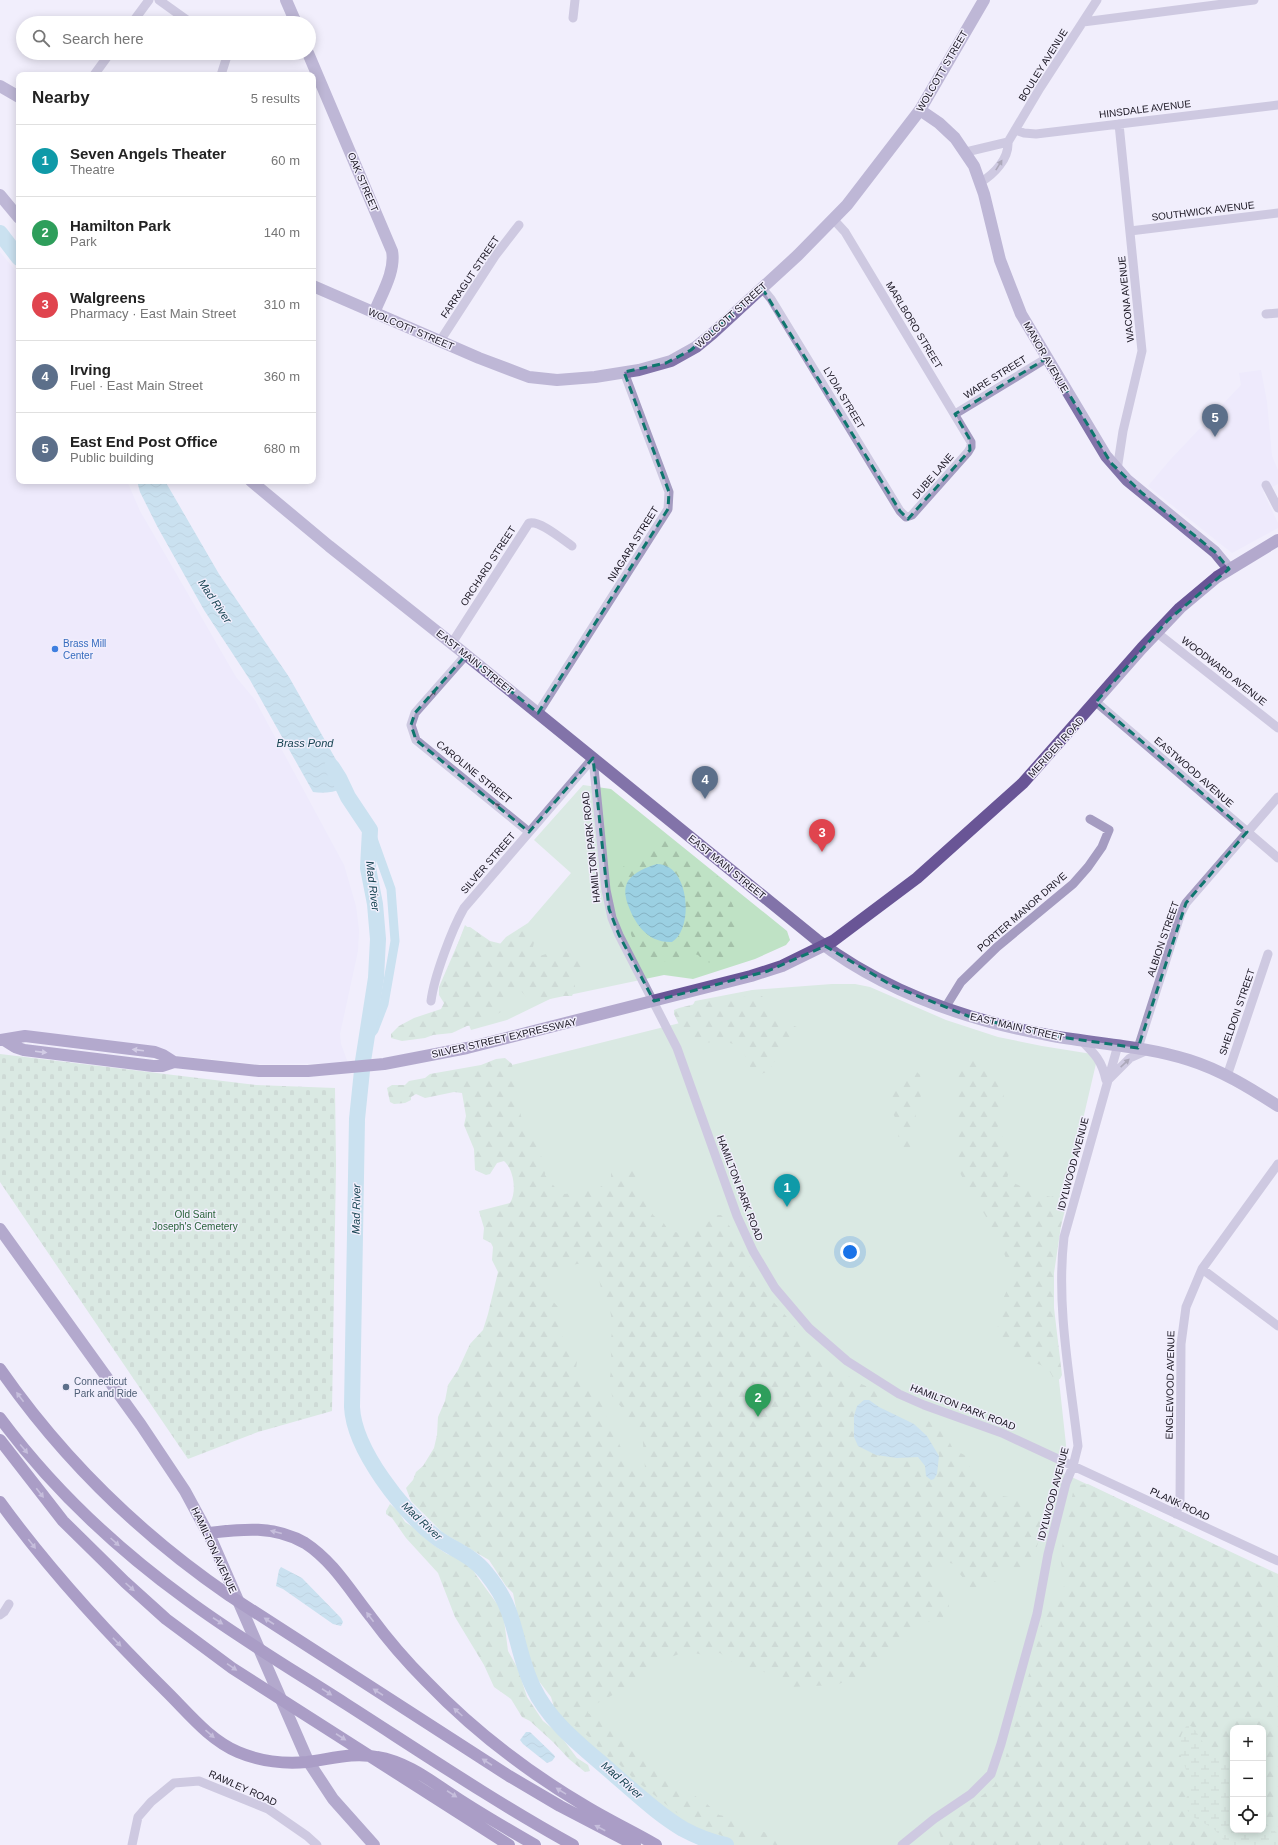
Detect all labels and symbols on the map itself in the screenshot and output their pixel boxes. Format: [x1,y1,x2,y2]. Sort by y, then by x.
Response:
street label: BOULEY AVENUE [1016,27,1070,103]
street label: WOLCOTT STREET [914,28,970,114]
street label: HINSDALE AVENUE [1098,98,1192,120]
street label: OAK STREET [346,151,380,213]
one-way arrow [995,160,1003,170]
street label: SOUTHWICK AVENUE [1151,199,1255,223]
street label: FARRAGUT STREET [438,234,502,320]
street label: WACONA AVENUE [1116,255,1136,343]
street label: WOLCOTT STREET [693,280,769,350]
street label: MARLBORO STREET [884,280,944,370]
street label: WOLCOTT STREET [366,306,456,352]
street label: MANOR AVENUE [1021,320,1071,395]
street label: WARE STREET [962,353,1028,401]
street label: LYDIA STREET [821,365,867,431]
pin: 5 [1202,404,1228,437]
street label: DUBE LANE [910,451,956,501]
street label: NIAGARA STREET [605,504,661,584]
street label: ORCHARD STREET [458,524,518,608]
water label: Mad River [196,577,235,626]
street label: EAST MAIN STREET [434,628,516,696]
street label: WOODWARD AVENUE [1179,634,1269,708]
place label: Brass Mill Center [63,638,106,661]
marker: Brass Mill Center [50,644,60,654]
one-way arrow [427,689,436,698]
street label: MERIDEN ROAD [1026,714,1086,780]
street label: EASTWOOD AVENUE [1152,735,1236,809]
water label: Brass Pond [277,737,334,749]
street label: CAROLINE STREET [434,738,514,806]
pin: 4 [692,766,718,799]
street label: HAMILTON PARK ROAD [580,791,602,903]
one-way arrow [494,803,504,812]
pin: 3 [809,819,835,852]
street label: SILVER STREET [459,830,517,896]
street label: EAST MAIN STREET [686,833,768,901]
water label: Mad River [364,860,382,913]
street label: PORTER MANOR DRIVE [975,870,1069,954]
street label: ALBION STREET [1145,900,1181,978]
street label: SHELDON STREET [1217,967,1257,1057]
street label: EAST MAIN STREET [969,1011,1065,1043]
street label: SILVER STREET EXPRESSWAY [430,1016,578,1060]
one-way arrow [132,1047,144,1053]
one-way arrow [35,1049,47,1055]
one-way arrow [1120,1058,1130,1067]
street label: IDYLWOOD AVENUE [1055,1116,1091,1212]
street label: HAMILTON PARK ROAD [715,1134,765,1242]
pin: 1 [774,1174,800,1207]
water label: Mad River [350,1183,362,1234]
park label: Old Saint Joseph's Cemetery [152,1209,238,1232]
your location [840,1242,860,1262]
street label: ENGLEWOOD AVENUE [1164,1330,1176,1439]
place label: Connecticut Park and Ride [74,1376,138,1399]
marker: Connecticut Park and Ride [61,1382,71,1392]
street label: HAMILTON PARK ROAD [909,1382,1017,1432]
pin: 2 [745,1384,771,1417]
one-way arrow [17,1392,25,1402]
one-way arrow [20,1443,29,1454]
street label: IDYLWOOD AVENUE [1035,1446,1071,1542]
street label: PLANK ROAD [1148,1485,1212,1523]
one-way arrow [36,1488,44,1499]
water label: Mad River [400,1500,445,1543]
street label: HAMILTON AVENUE [189,1505,239,1595]
one-way arrow [270,1529,282,1535]
one-way arrow [110,1537,119,1546]
one-way arrow [28,1538,37,1549]
one-way arrow [125,1582,135,1592]
one-way arrow [366,1611,375,1622]
one-way arrow [213,1617,223,1625]
one-way arrow [264,1617,274,1625]
one-way arrow [112,1637,122,1647]
one-way arrow [227,1663,237,1671]
one-way arrow [321,1688,333,1695]
one-way arrow [373,1688,383,1696]
one-way arrow [453,1708,463,1717]
one-way arrow [204,1729,215,1738]
one-way arrow [336,1734,347,1741]
one-way arrow [482,1758,493,1766]
water label: Mad River [599,1759,646,1802]
street label: RAWLEY ROAD [207,1768,279,1808]
one-way arrow [555,1788,567,1795]
one-way arrow [446,1791,457,1798]
one-way arrow [594,1824,605,1831]

